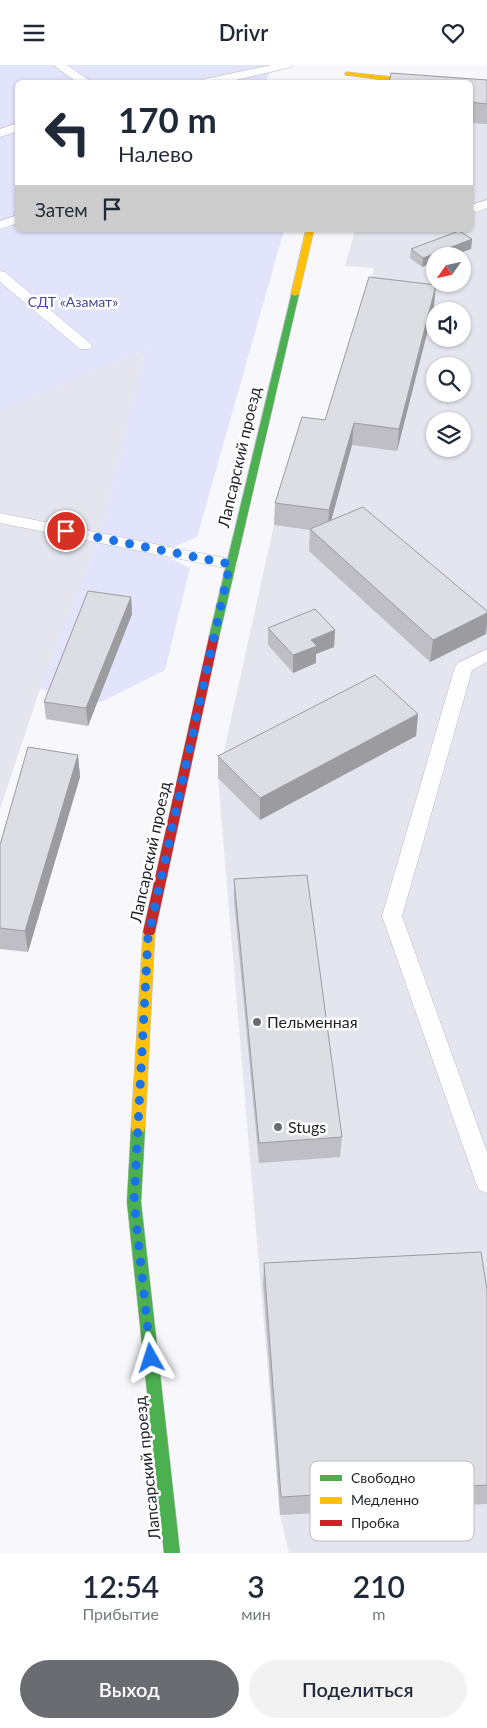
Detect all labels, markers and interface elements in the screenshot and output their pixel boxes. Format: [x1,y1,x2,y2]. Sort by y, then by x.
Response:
icon: menu [20,19,48,47]
text: Drivr [219,19,268,46]
icon: heart [439,19,467,47]
text: 170 m [118,98,217,140]
icon: left [35,100,100,165]
text: Налево [118,140,193,167]
icon: arrive [98,195,126,223]
text: Затем [35,198,88,221]
north arrow [426,247,471,293]
map controls [426,247,471,457]
park label: СДТ «Азамат» [28,293,118,310]
button: sound [426,302,471,347]
button: search [426,357,471,402]
street label: Лапсарский проезд [213,385,264,530]
button: layers [426,412,471,457]
pin [45,510,87,552]
icon: arrive [52,517,80,545]
street label: Лапсарский проезд [125,779,174,925]
place label: Пельменная [267,1012,358,1031]
marker: Пельменная [251,1016,263,1028]
place label: Stugs [288,1117,326,1136]
marker: Stugs [272,1121,284,1133]
position arrow [124,1331,176,1383]
street label: Лапсарский проезд [130,1395,164,1542]
legend [310,1461,474,1541]
text: Свободно [351,1469,416,1486]
text: Медленно [351,1491,419,1508]
text: Пробка [351,1514,399,1531]
text: 12:54 [82,1568,159,1604]
text: 3 [247,1568,265,1604]
text: 210 [353,1568,405,1604]
text: Прибытие [82,1604,159,1623]
text: мин [241,1604,271,1623]
text: m [372,1604,385,1623]
button: Выход [20,1660,239,1718]
button: Поделиться [249,1660,467,1718]

